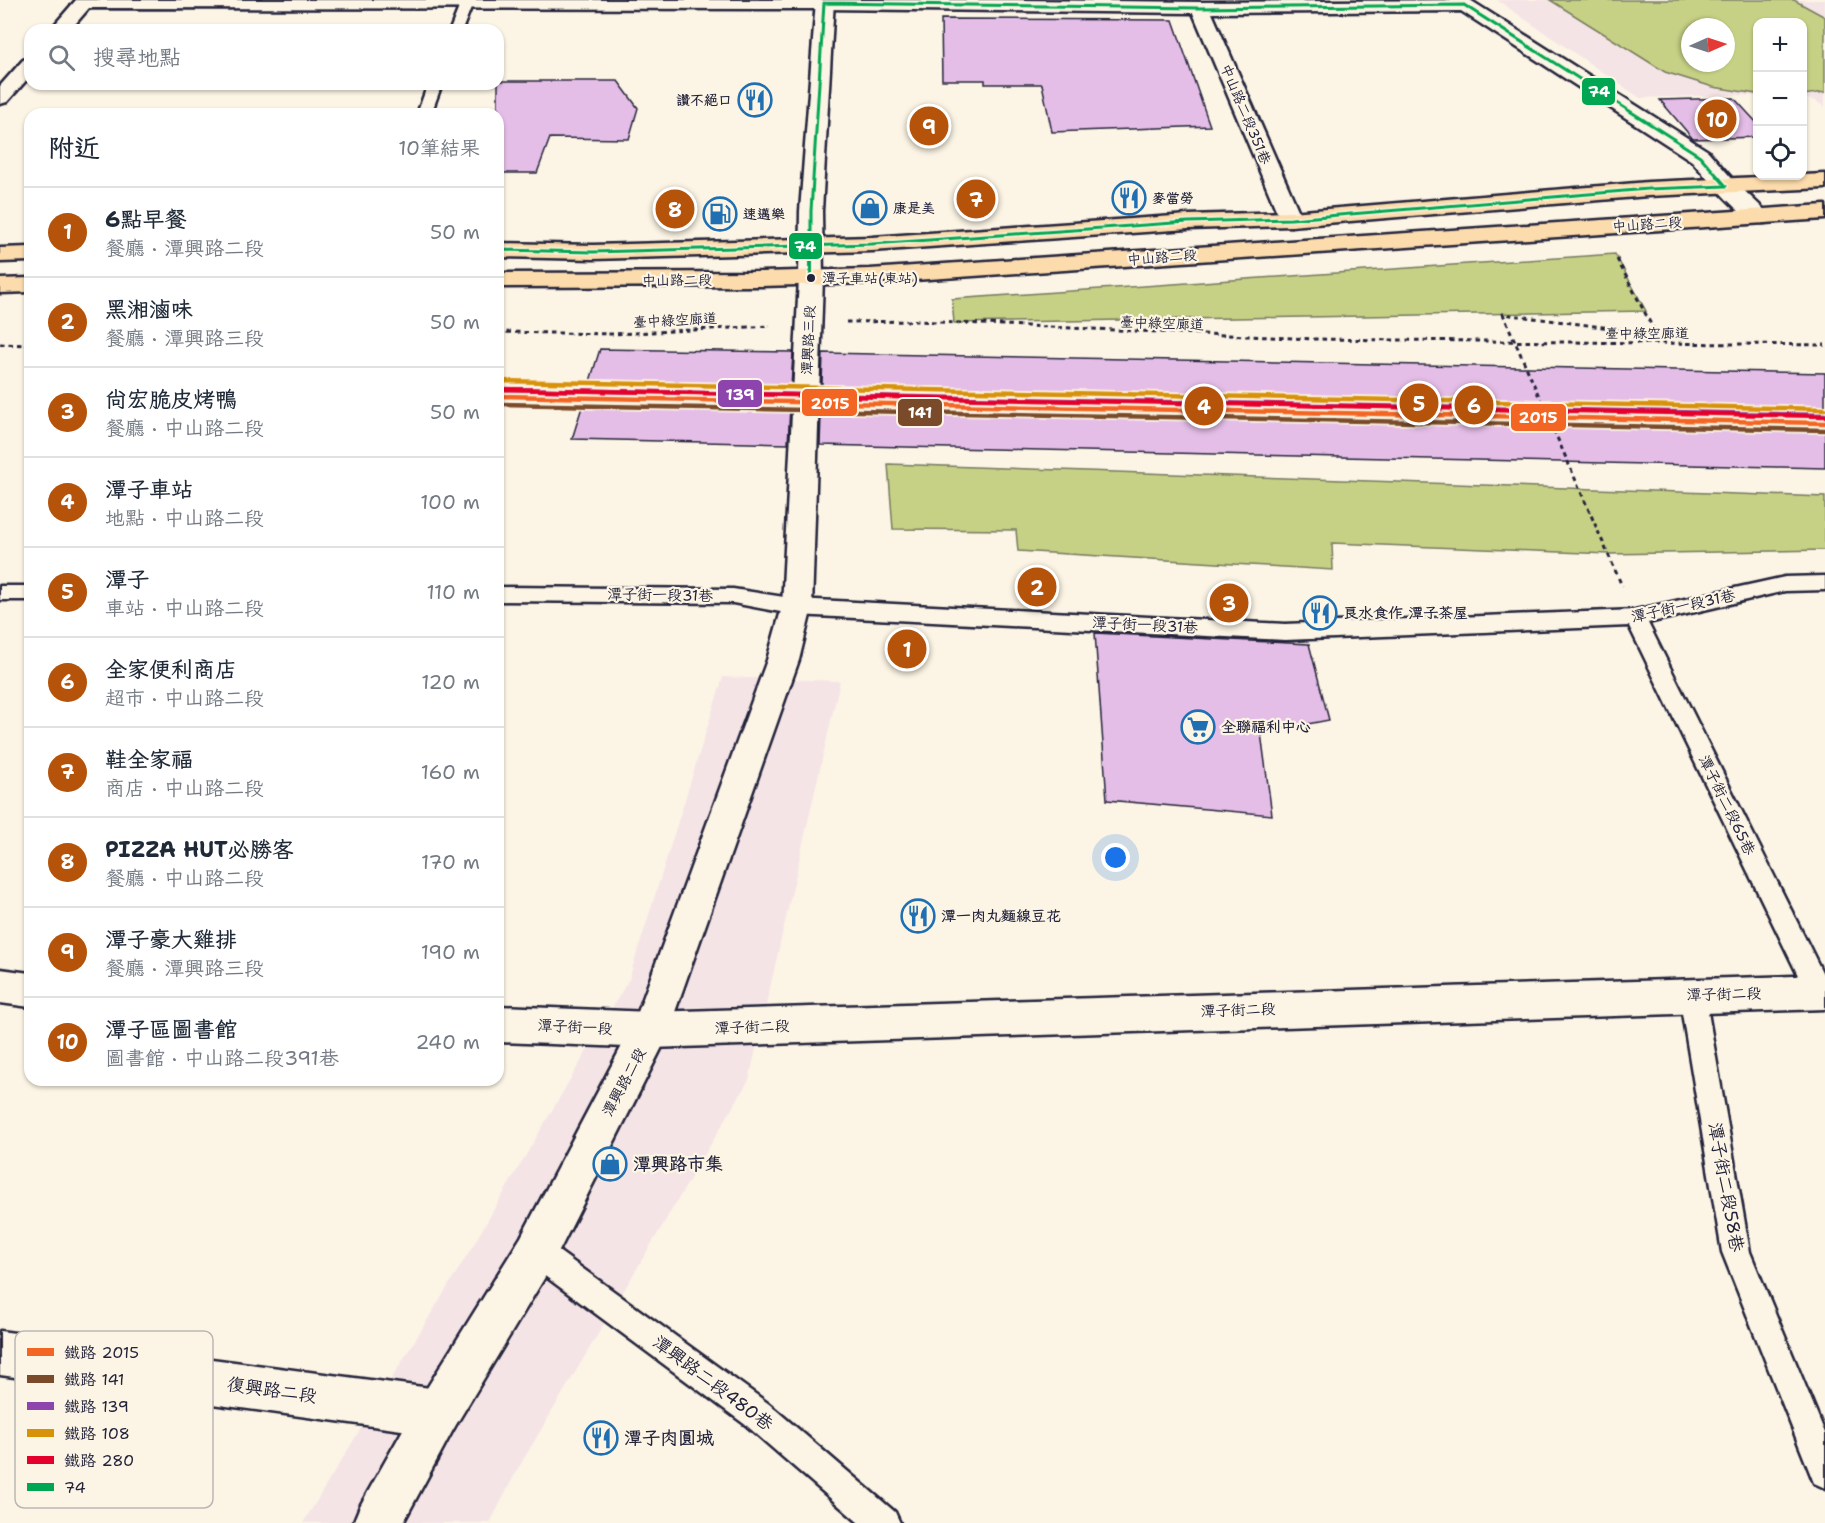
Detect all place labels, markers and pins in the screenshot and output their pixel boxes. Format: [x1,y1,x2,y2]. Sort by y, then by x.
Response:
restaurant icon: 讚不絕口 [737,82,773,118]
place label: 讚不絕口 [676,91,732,109]
pin: 10 [1698,96,1736,142]
pin: 9 [910,104,948,148]
pin: 7 [956,176,996,222]
restaurant icon: 麥當勞 [1111,180,1147,216]
pin: 8 [656,186,694,232]
place label: 麥當勞 [1152,189,1194,207]
shop icon: 康是美 [852,190,888,226]
fuel station icon: 速邁樂 [702,196,738,232]
place label: 康是美 [893,199,935,217]
place label: 速邁樂 [743,205,785,223]
place label: 潭子車站(東站) [822,269,918,287]
marker: 潭子車站(東站) [805,272,817,284]
pin: 5 [1400,380,1438,426]
pin: 6 [1454,382,1494,428]
pin: 4 [1184,384,1224,428]
pin: 2 [1018,564,1056,610]
pin: 3 [1210,580,1248,626]
restaurant icon: 良水食作 潭子茶屋 [1302,595,1338,631]
place label: 良水食作 潭子茶屋 [1343,603,1468,623]
pin: 1 [888,626,926,672]
supermarket icon: 全聯福利中心 [1180,709,1216,745]
place label: 全聯福利中心 [1221,717,1311,737]
restaurant icon: 潭一肉丸麵線豆花 [900,898,936,934]
place label: 潭一肉丸麵線豆花 [941,906,1061,926]
shop icon: 潭興路市集 [592,1146,628,1182]
place label: 潭興路市集 [633,1152,723,1176]
restaurant icon: 潭子肉圓城 [583,1420,619,1456]
place label: 潭子肉圓城 [624,1426,714,1450]

